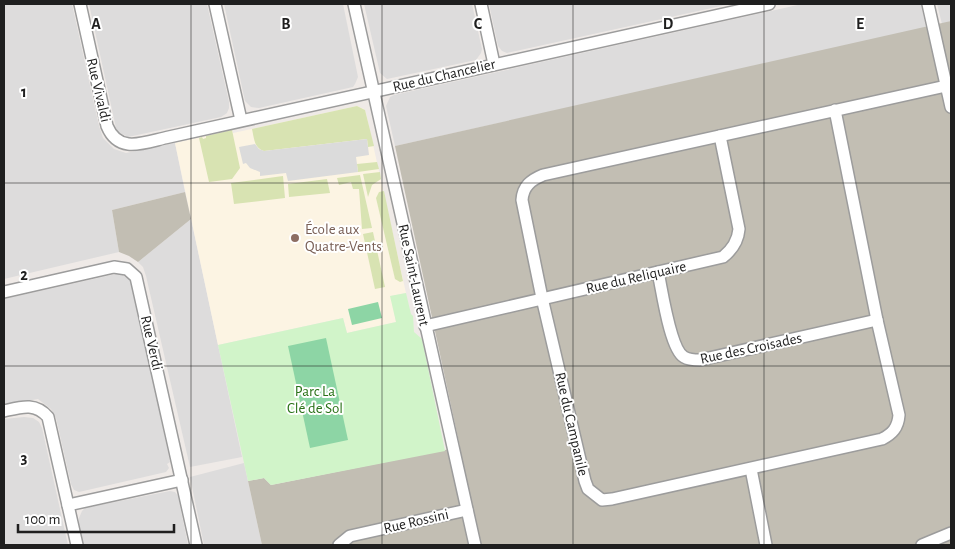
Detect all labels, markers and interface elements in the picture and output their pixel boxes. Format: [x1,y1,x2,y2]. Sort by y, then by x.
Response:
text: A [91,16,101,32]
text: B [281,16,291,32]
text: C [474,16,483,32]
text: D [663,16,674,32]
text: E [856,16,864,32]
street label: Rue du Chancelier [391,56,497,95]
street label: Rue Vivaldi [84,57,113,124]
text: 1 [21,84,27,100]
place label: École aux Quatre-Vents [305,220,382,254]
street label: Rue Saint-Laurent [395,223,432,328]
marker: École aux Quatre-Vents [289,232,301,244]
street label: Rue du Reliquaire [584,259,688,296]
text: 2 [20,267,28,283]
street label: Rue Verdi [138,314,165,372]
street label: Rue des Croisades [699,330,803,367]
street label: Rue du Campanile [552,371,591,477]
park label: Parc La Clé de Sol [287,384,343,416]
text: 3 [21,450,28,466]
scale bar [18,502,174,534]
street label: Rue Rossini [382,507,450,536]
text: 100 m [25,512,60,527]

